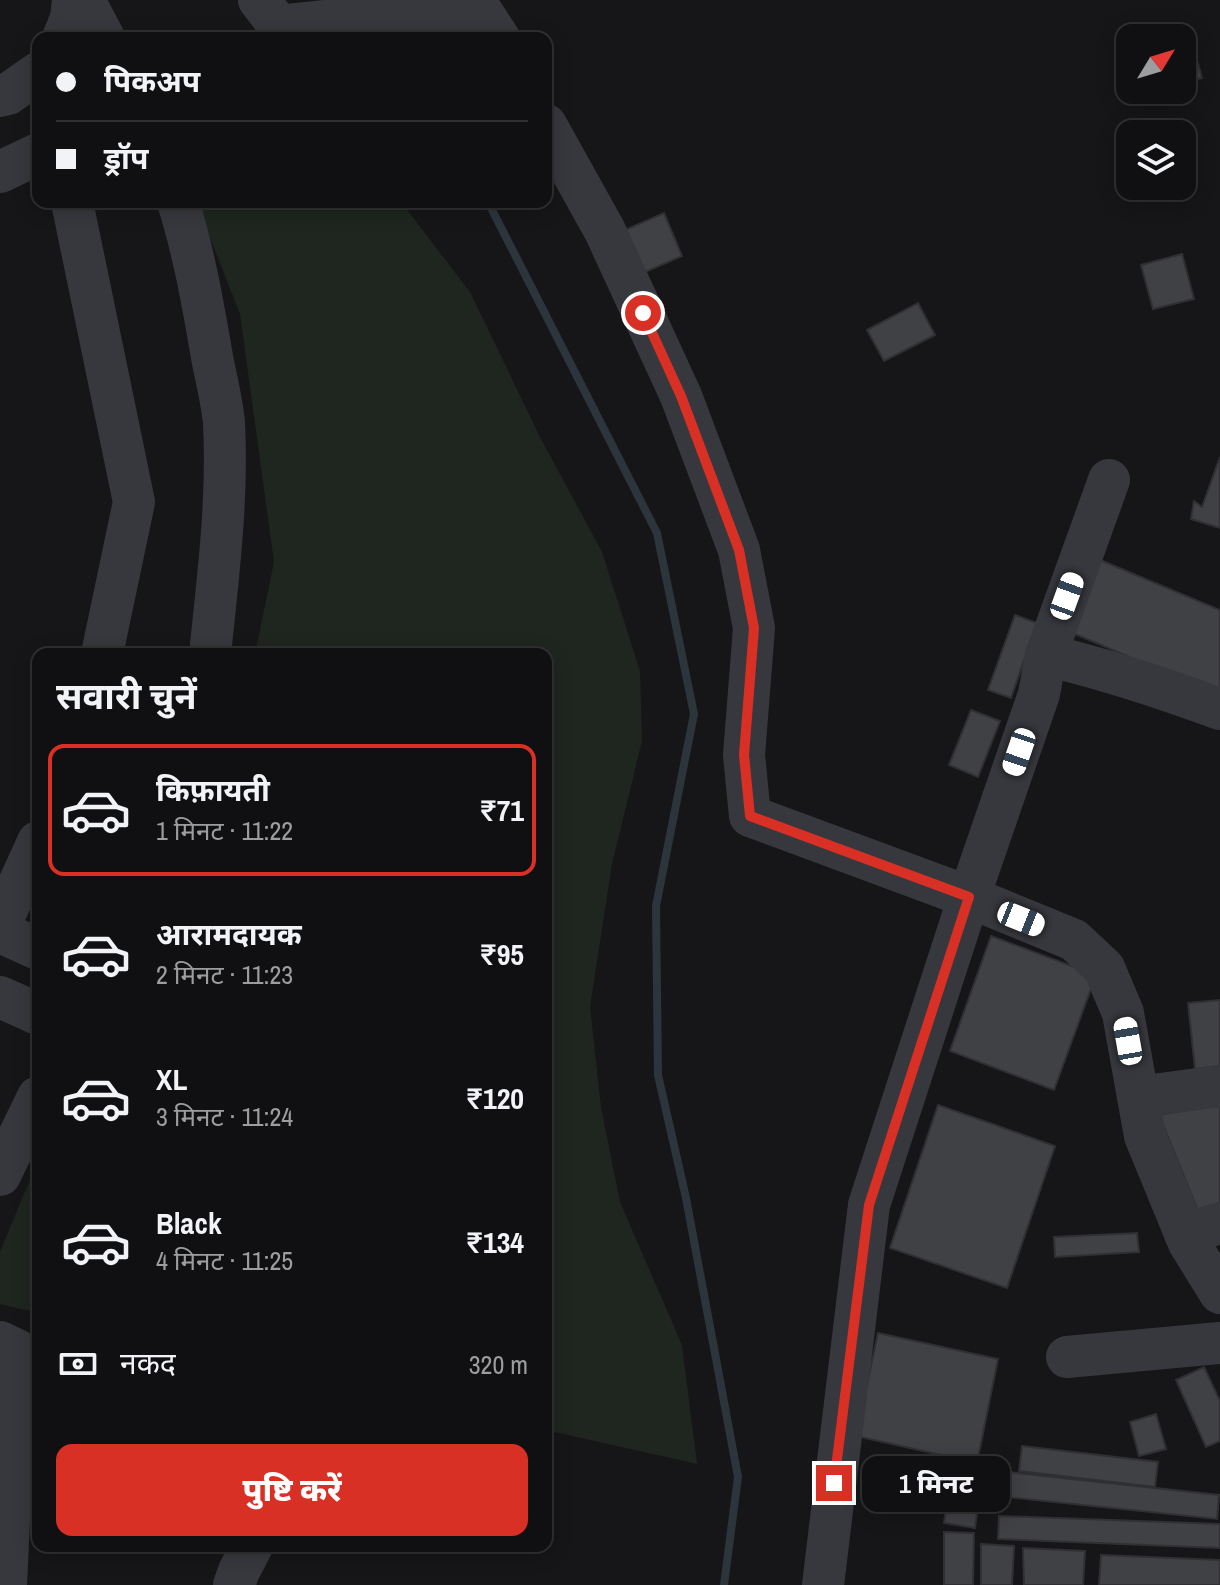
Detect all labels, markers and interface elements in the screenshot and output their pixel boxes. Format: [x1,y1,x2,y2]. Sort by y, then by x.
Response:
north arrow [1116,24,1196,104]
map controls [1116,24,1196,200]
text: पिकअप [104,61,200,101]
button: layers [1116,120,1196,200]
text: ड्रॉप [104,138,148,178]
route start [625,295,661,331]
car [1048,569,1086,623]
text: सवारी चुनें [56,672,197,720]
car [1000,725,1038,779]
text: किफ़ायती [156,770,270,810]
icon: car [60,774,132,846]
text: ₹71 [479,790,524,830]
text: 1 मिनट · 11:22 [156,813,293,848]
car [994,899,1048,939]
text: आरामदायक [156,914,302,954]
icon: car [60,918,132,990]
text: ₹95 [479,934,524,974]
text: 2 मिनट · 11:23 [156,957,293,992]
car [1112,1015,1144,1067]
text: XL [156,1059,187,1099]
icon: car [60,1062,132,1134]
text: ₹120 [466,1078,524,1118]
text: 3 मिनट · 11:24 [156,1099,293,1134]
text: Black [156,1203,222,1243]
icon: car [60,1206,132,1278]
text: ₹134 [466,1222,524,1262]
text: 4 मिनट · 11:25 [156,1243,293,1278]
icon: cash [56,1342,100,1386]
text: नकद [120,1343,176,1383]
text: 320 m [469,1347,528,1382]
button: पुष्टि करें [56,1444,528,1536]
callout: 1 मिनट [862,1455,1010,1511]
route end [816,1465,852,1501]
text: 1 मिनट [899,1466,973,1501]

